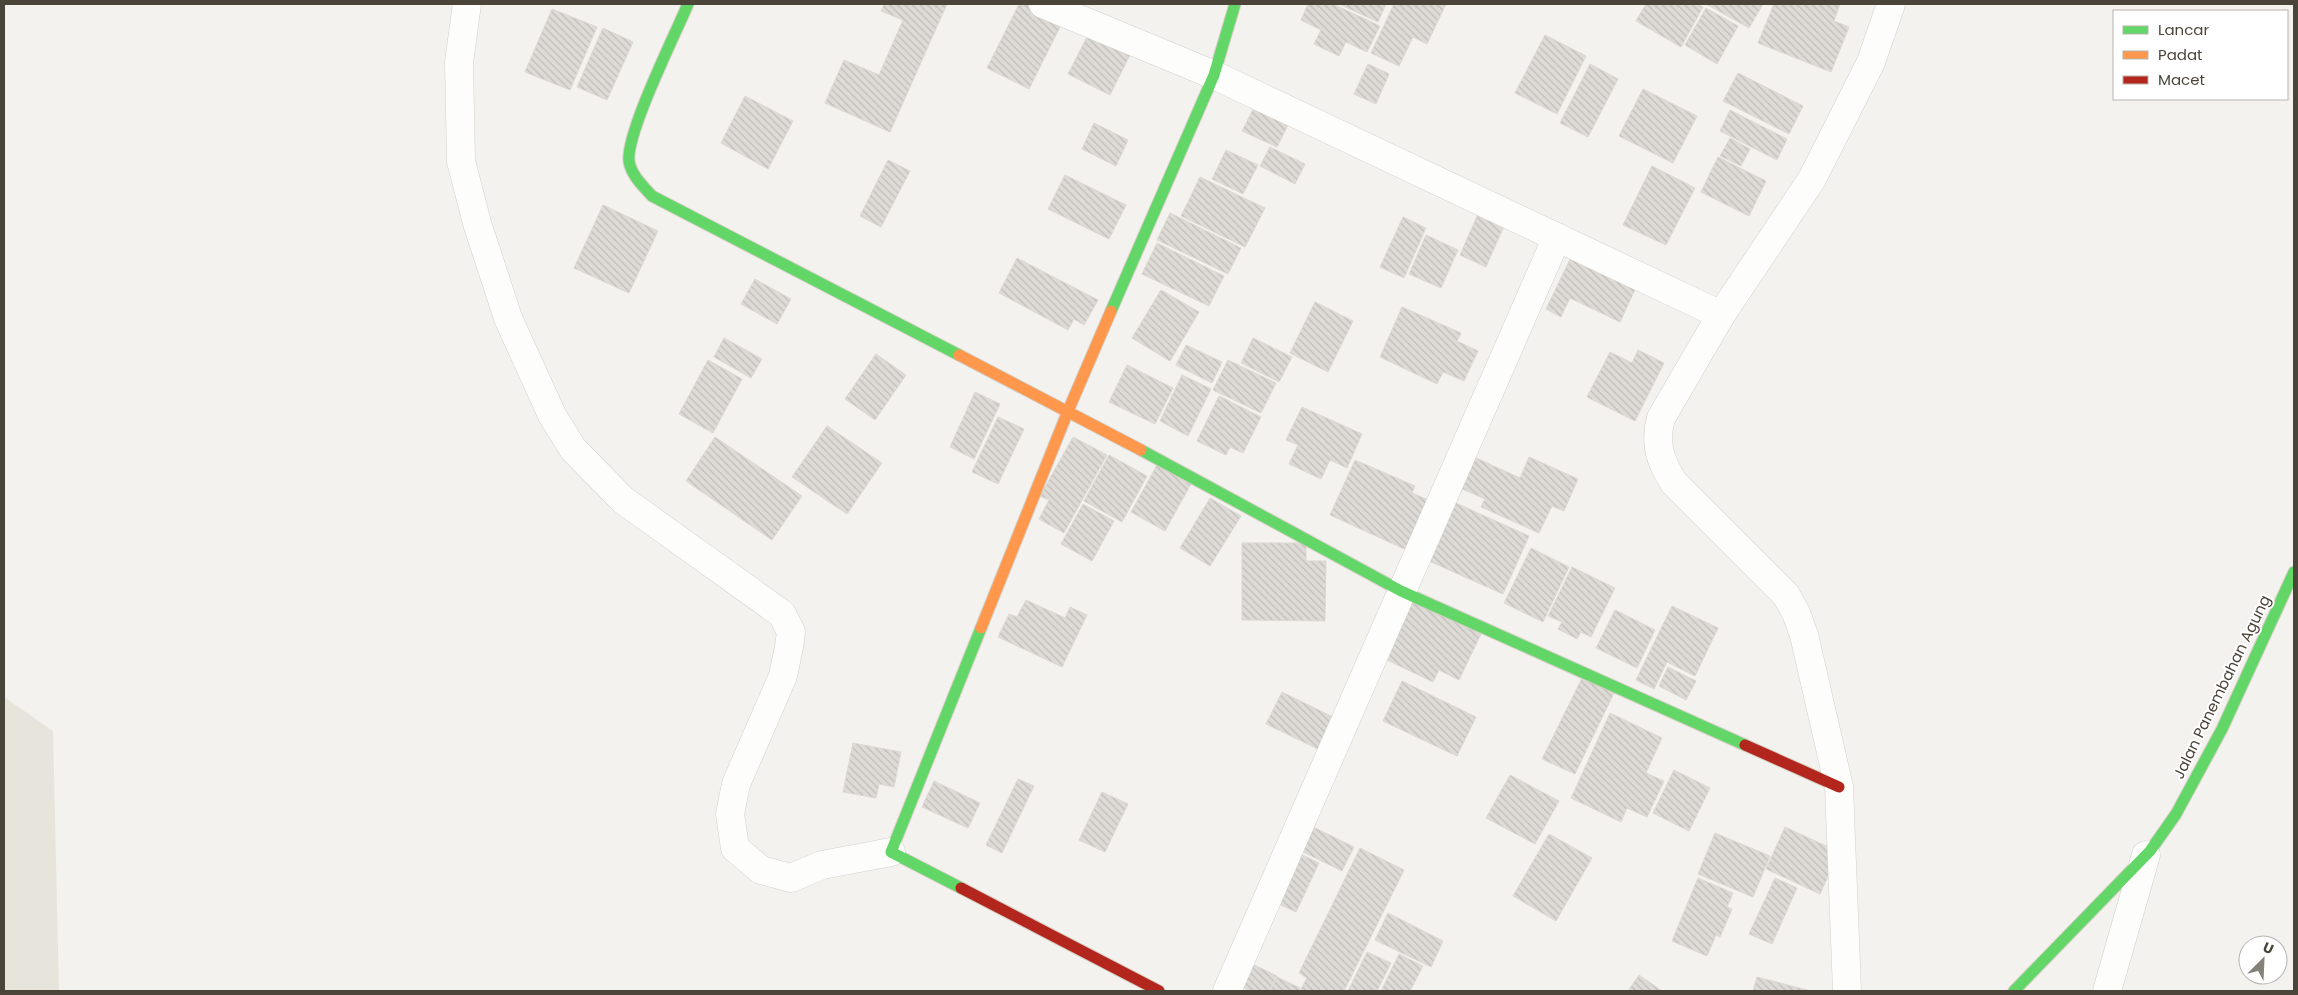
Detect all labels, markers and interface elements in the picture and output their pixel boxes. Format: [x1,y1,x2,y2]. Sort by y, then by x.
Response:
legend [2113,10,2288,100]
text: Lancar [2158,19,2209,40]
text: Padat [2158,44,2203,65]
text: Macet [2158,69,2205,90]
street label: Jalan Panembahan Agung [2168,591,2275,782]
north arrow [2238,935,2288,985]
text: U [2260,937,2277,959]

